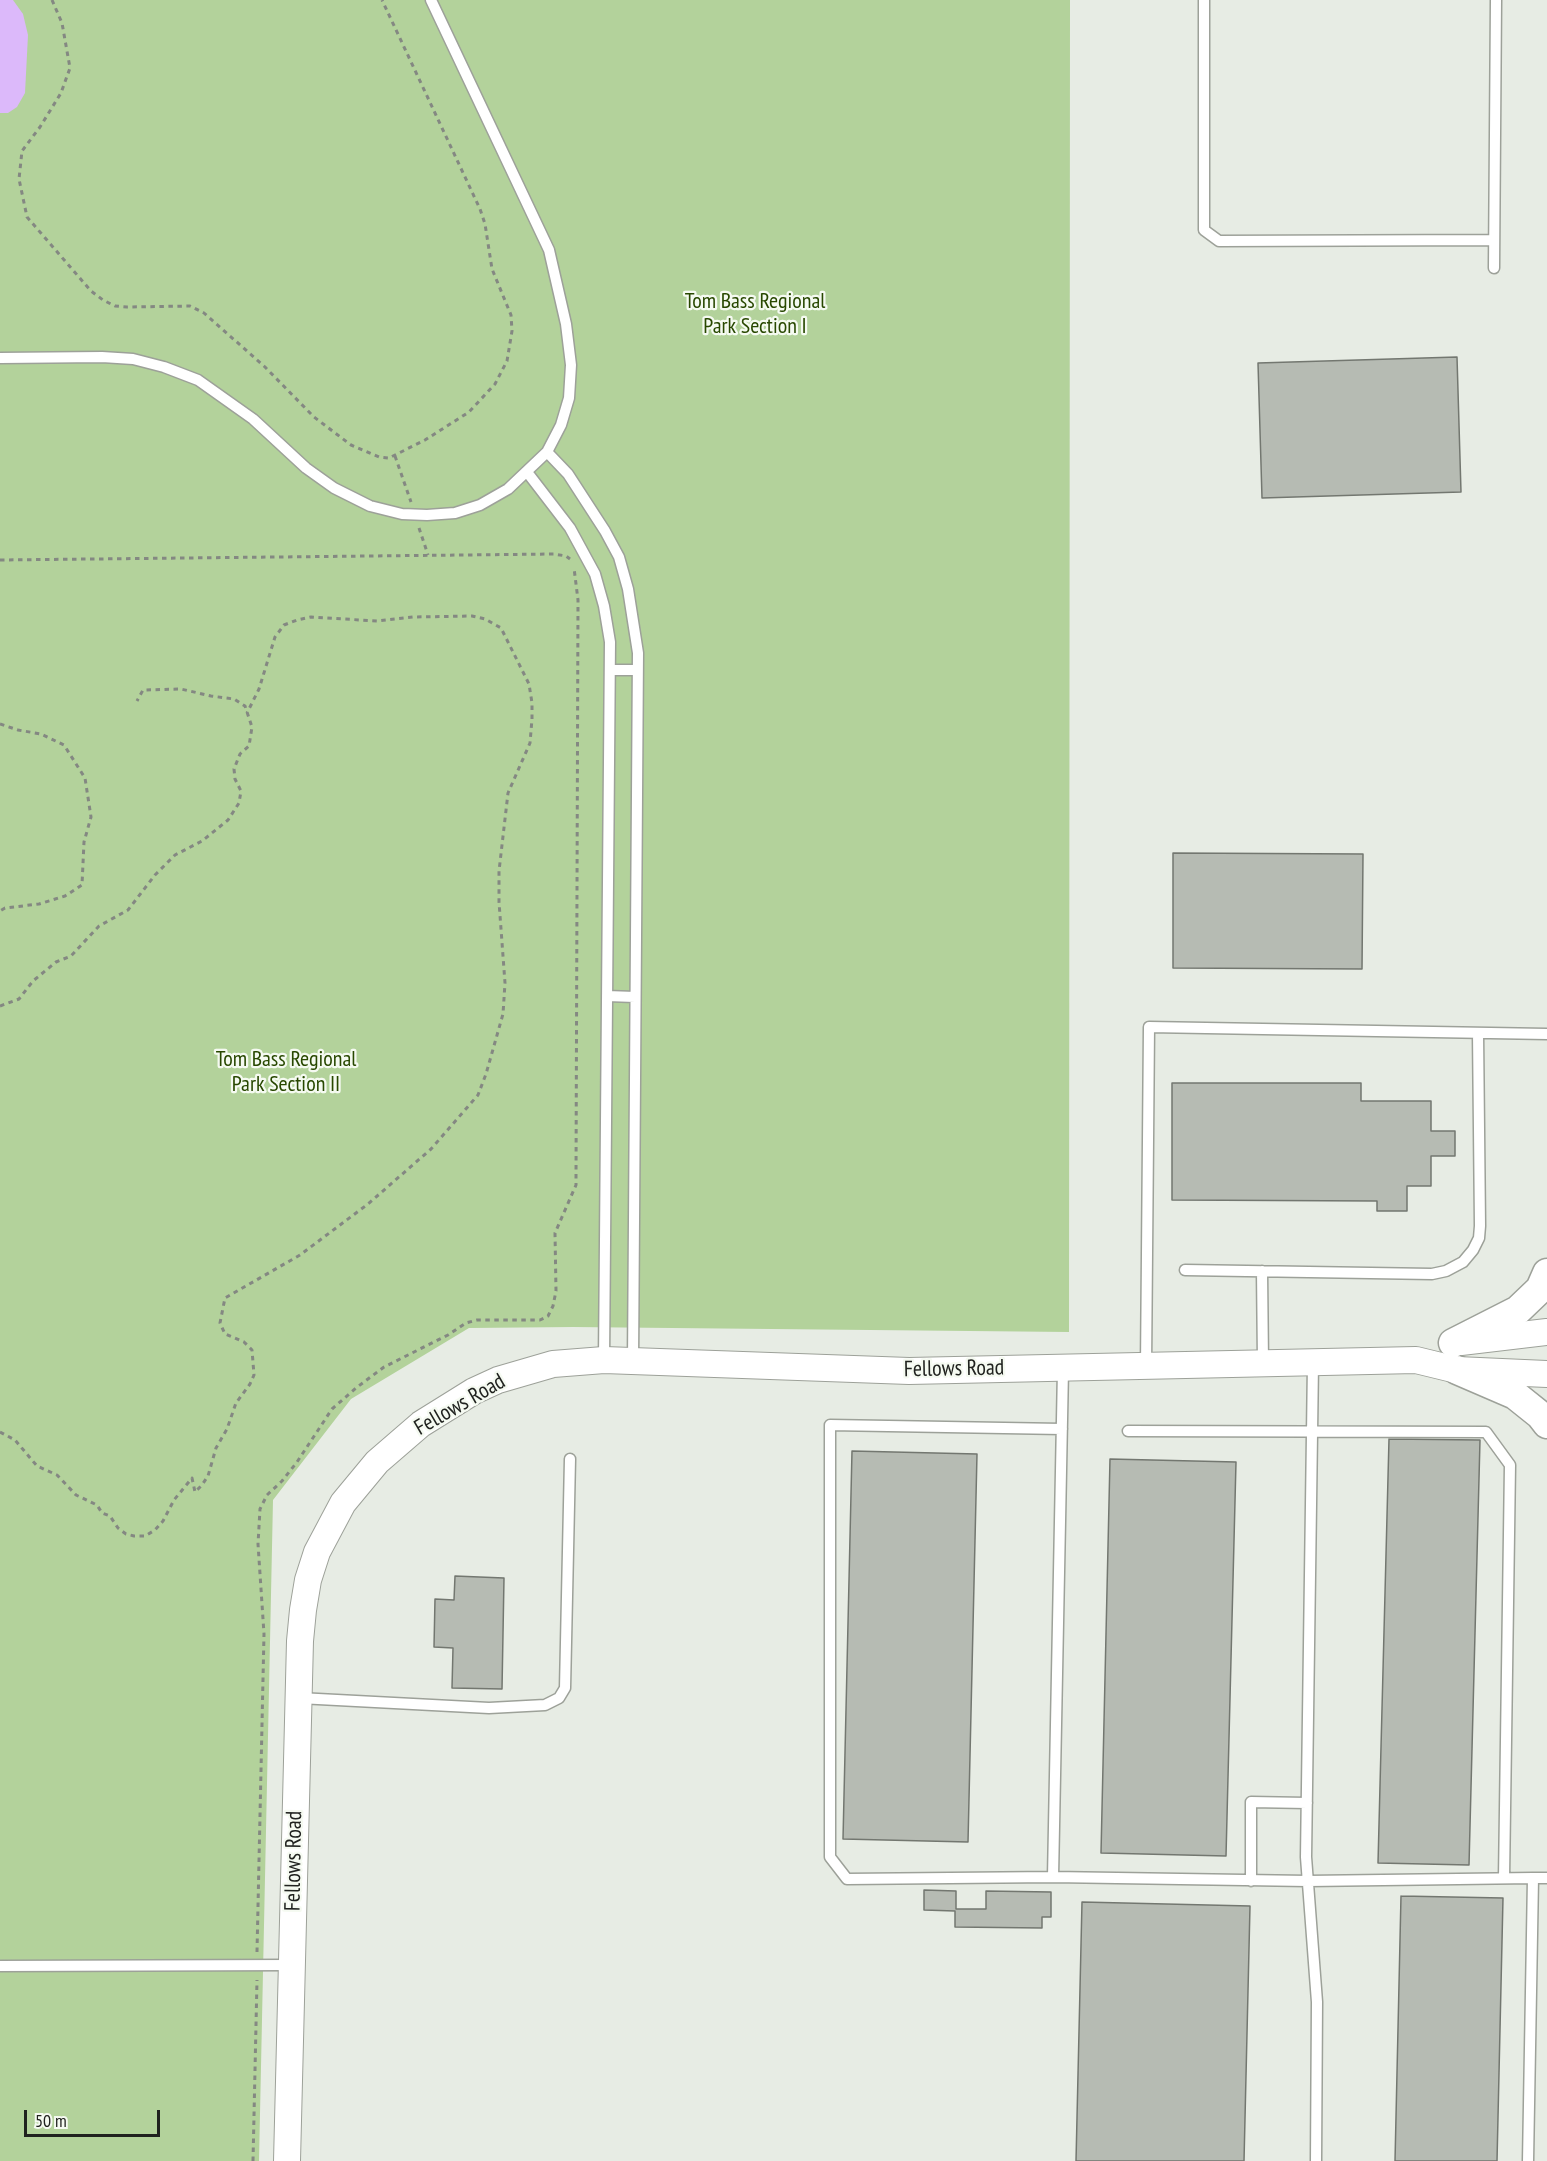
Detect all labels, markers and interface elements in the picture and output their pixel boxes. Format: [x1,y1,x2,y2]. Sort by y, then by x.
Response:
park label: Tom Bass Regional Park Section I [685,289,825,340]
park label: Tom Bass Regional Park Section II [216,1047,356,1098]
street label: Fellows Road [904,1355,1004,1383]
street label: Fellows Road [410,1368,510,1442]
street label: Fellows Road [280,1811,308,1911]
scale bar [27,2098,164,2136]
text: 50 m [35,2109,67,2132]

